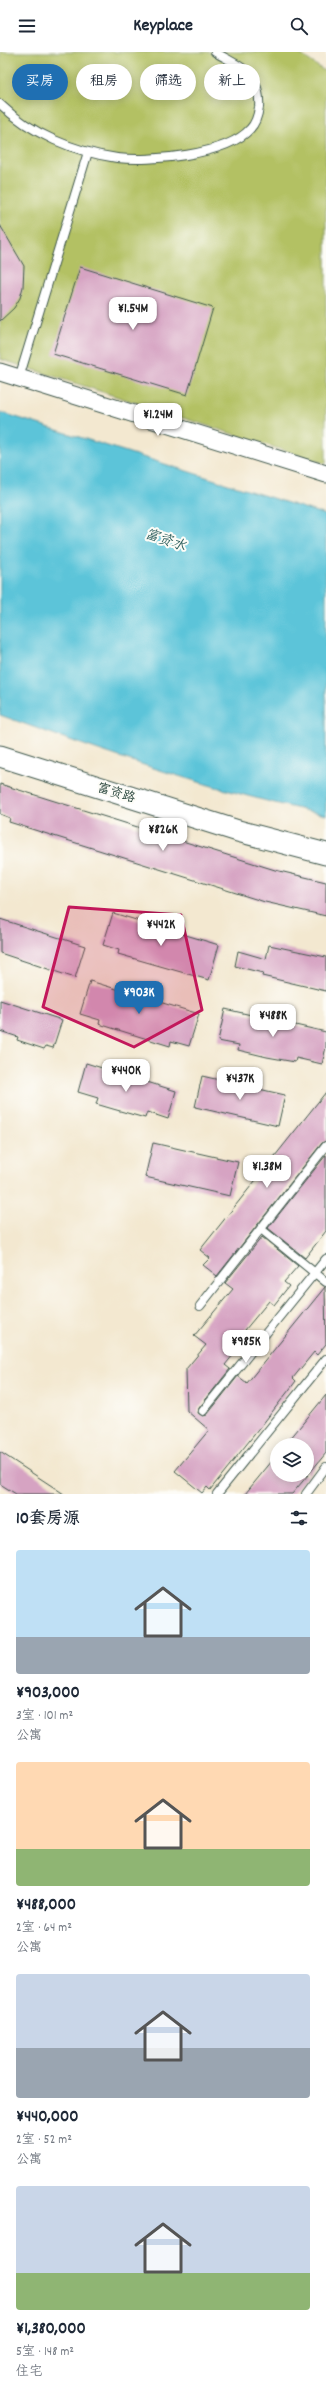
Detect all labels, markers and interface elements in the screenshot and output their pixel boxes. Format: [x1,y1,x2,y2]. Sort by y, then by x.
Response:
text: Keyplace [133,14,193,39]
icon: menu [16,15,38,37]
icon: search [288,15,310,37]
chip: 买房 [12,64,68,100]
chip: 租房 [76,64,132,100]
chip: 筛选 [140,64,196,100]
chip: 新上 [204,64,260,100]
pin: ¥1.54M [100,297,166,331]
text: ¥1.54M [118,300,148,319]
pin: ¥1.24M [125,403,191,437]
text: ¥1.24M [143,406,173,425]
water label: 富资水 [142,525,189,558]
street label: 富资路 [95,779,137,809]
pin: ¥826K [135,818,191,852]
text: ¥826K [148,821,178,840]
pin: ¥442K [133,913,189,947]
text: ¥442K [147,916,175,935]
pin: ¥903K [111,981,167,1015]
text: ¥903K [123,984,155,1003]
pin: ¥488K [245,1004,301,1038]
text: ¥488K [259,1007,287,1026]
pin: ¥440K [98,1059,154,1093]
text: ¥440K [111,1062,141,1081]
pin: ¥437K [212,1067,268,1101]
text: ¥437K [226,1070,254,1089]
pin: ¥1.38M [234,1155,300,1189]
text: ¥1.38M [252,1158,282,1177]
pin: ¥985K [218,1330,274,1364]
text: ¥985K [231,1333,261,1352]
map controls [270,1438,314,1482]
button: layers [270,1438,314,1482]
icon: filters [288,1507,310,1529]
text: 10套房源 [16,1508,80,1532]
icon: home [127,1576,199,1648]
text: ¥903,000 [16,1682,80,1706]
text: 3室 · 101 m² [16,1707,73,1726]
text: 公寓 [16,1727,42,1746]
icon: home [127,1788,199,1860]
text: ¥488,000 [16,1894,76,1918]
text: 2室 · 64 m² [16,1919,72,1938]
text: 公寓 [16,1939,42,1958]
icon: home [127,2000,199,2072]
text: ¥440,000 [16,2106,79,2130]
text: 2室 · 52 m² [16,2131,72,2150]
text: 公寓 [16,2151,42,2170]
icon: home [127,2212,199,2284]
text: ¥1,380,000 [16,2318,86,2342]
text: 5室 · 148 m² [16,2343,74,2362]
text: 住宅 [16,2363,42,2382]

